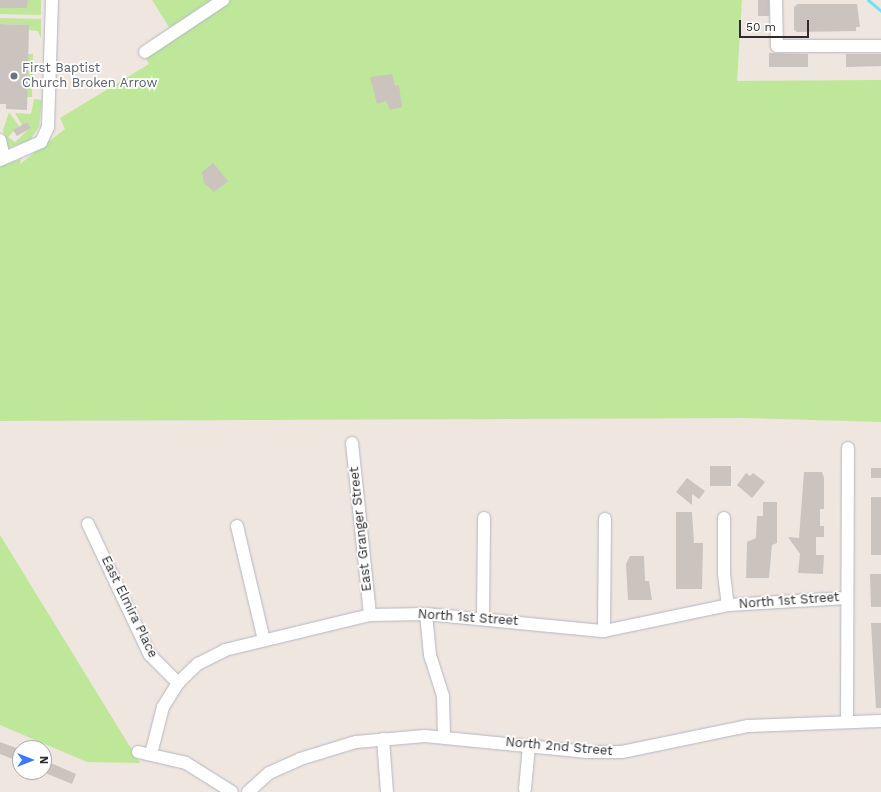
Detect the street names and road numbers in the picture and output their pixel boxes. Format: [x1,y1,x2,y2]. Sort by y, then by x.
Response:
street label: East Granger Street [347,466,375,592]
street label: East Elmira Place [98,553,160,661]
street label: North 1st Street [738,590,840,612]
street label: North 1st Street [417,607,519,629]
street label: North 2nd Street [505,735,613,759]

